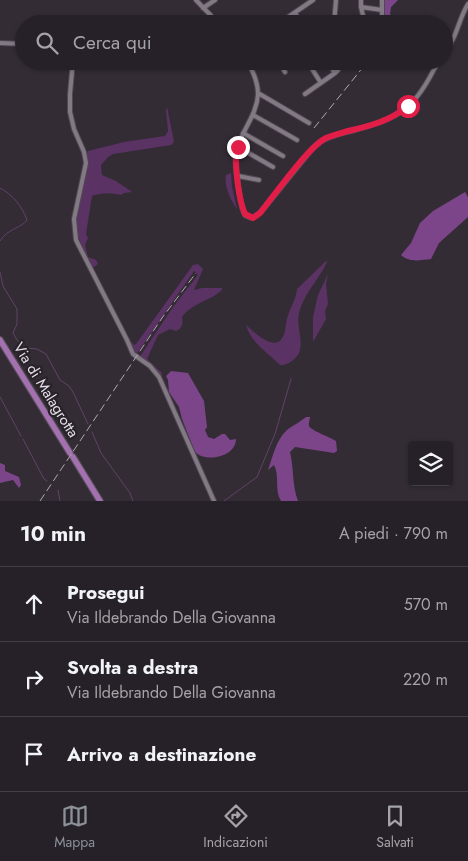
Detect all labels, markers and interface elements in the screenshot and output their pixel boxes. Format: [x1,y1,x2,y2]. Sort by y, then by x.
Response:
search box [15,15,453,70]
icon: search [33,29,61,57]
text: Cerca qui [73,29,152,56]
route start [397,95,420,118]
route end [227,136,250,159]
street label: Via di Malagrotta [8,338,84,442]
map controls [408,441,453,486]
button: layers [408,441,453,486]
text: 10 min [20,519,86,549]
text: A piedi · 790 m [339,522,448,545]
text: Prosegui [67,579,145,606]
icon: ahead [20,590,48,618]
text: 570 m [404,593,448,616]
text: Via Ildebrando Della Giovanna [67,606,276,629]
text: Svolta a destra [67,654,198,681]
icon: right [20,665,48,693]
text: 220 m [403,668,448,691]
text: Via Ildebrando Della Giovanna [67,681,276,704]
icon: arrive [20,740,48,768]
text: Arrivo a destinazione [67,741,256,768]
tab: Mappa [54,802,95,852]
tab: Indicazioni [203,802,268,852]
tab: Salvati [376,802,414,852]

